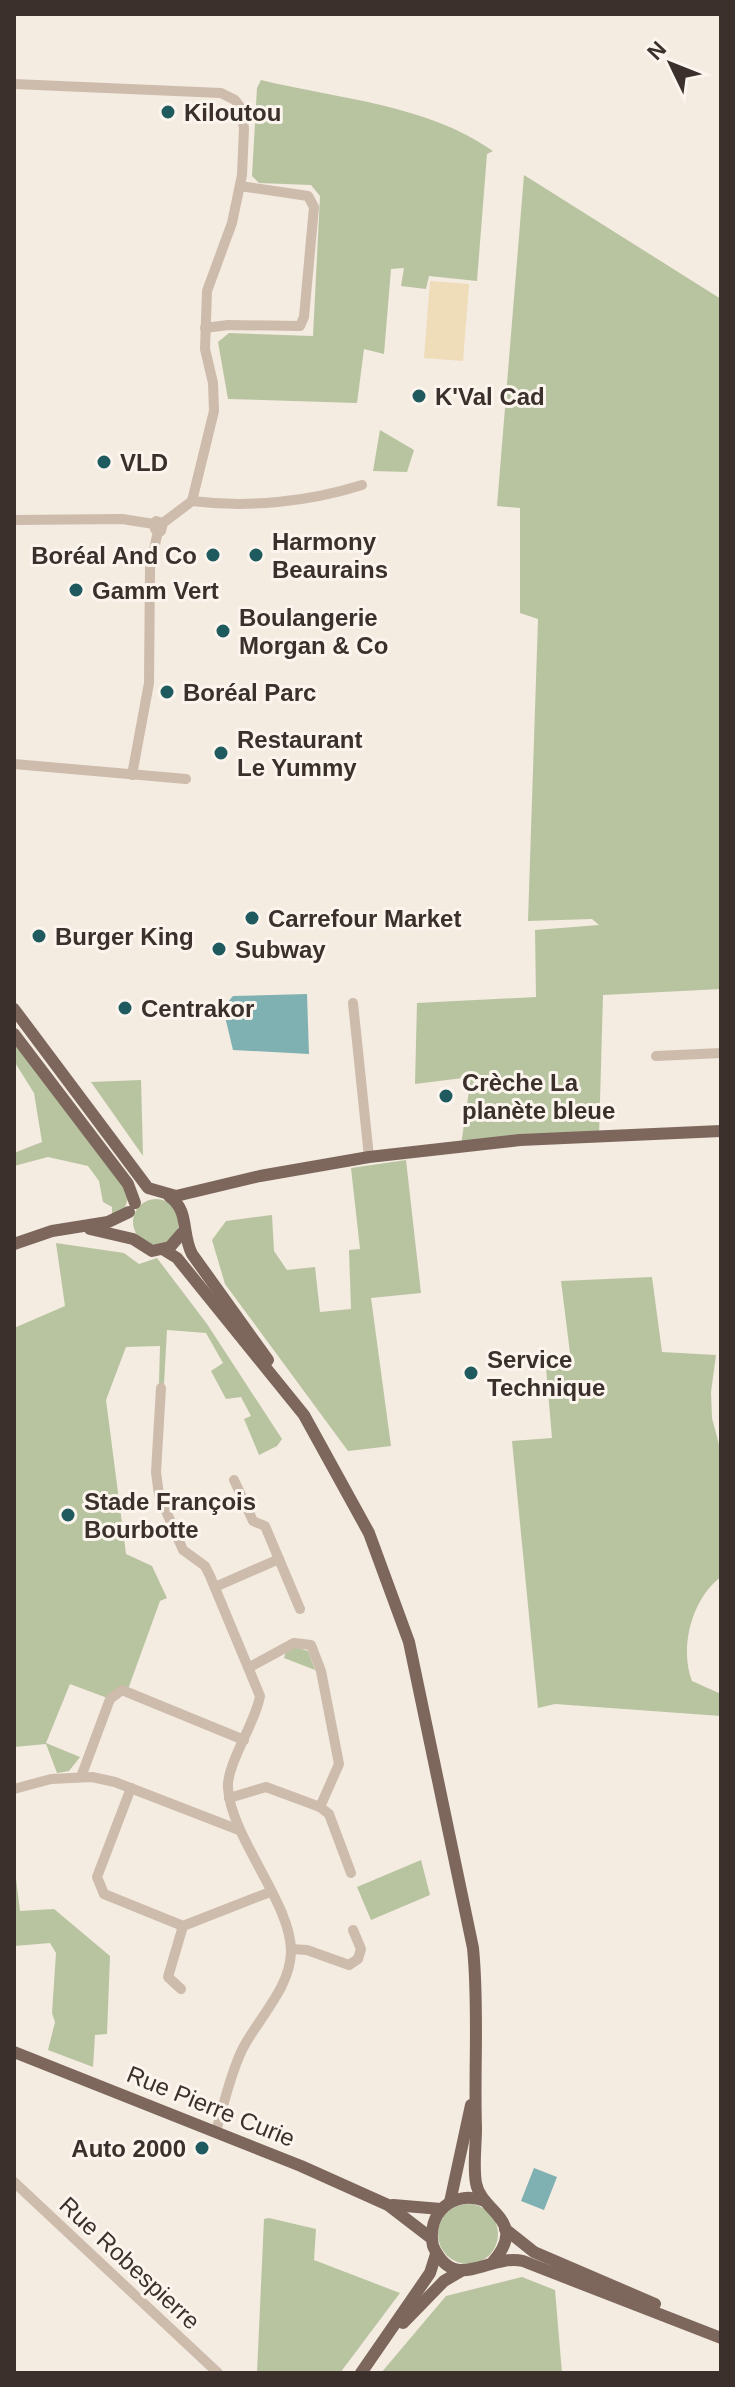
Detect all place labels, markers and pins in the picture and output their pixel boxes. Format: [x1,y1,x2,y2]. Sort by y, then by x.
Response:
place label: Kiloutou [184,99,281,126]
marker: Kiloutou [159,103,177,121]
place label: K'Val Cad [435,383,545,410]
marker: K'Val Cad [410,387,428,405]
place label: VLD [120,449,168,476]
marker: VLD [95,453,113,471]
place label: Harmony Beaurains [272,528,388,583]
place label: Boréal And Co [31,542,197,569]
marker: Boréal And Co [204,546,222,564]
marker: Harmony Beaurains [247,546,265,564]
place label: Gamm Vert [92,577,219,604]
marker: Gamm Vert [67,581,85,599]
place label: Boulangerie Morgan & Co [239,604,388,659]
marker: Boulangerie Morgan & Co [214,622,232,640]
place label: Boréal Parc [183,679,316,706]
marker: Boréal Parc [158,683,176,701]
place label: Restaurant Le Yummy [237,726,362,781]
marker: Restaurant Le Yummy [212,744,230,762]
place label: Carrefour Market [268,905,461,932]
marker: Carrefour Market [243,909,261,927]
place label: Burger King [55,923,194,950]
marker: Burger King [30,927,48,945]
place label: Subway [235,936,326,963]
marker: Subway [210,940,228,958]
place label: Centrakor [141,995,254,1022]
marker: Centrakor [116,999,134,1017]
place label: Crèche La planète bleue [462,1069,615,1124]
marker: Crèche La planète bleue [437,1087,455,1105]
place label: Service Technique [487,1346,605,1401]
marker: Service Technique [462,1364,480,1382]
place label: Stade François Bourbotte [84,1488,256,1543]
marker: Stade François Bourbotte [59,1506,77,1524]
place label: Auto 2000 [71,2135,186,2162]
marker: Auto 2000 [193,2139,211,2157]

